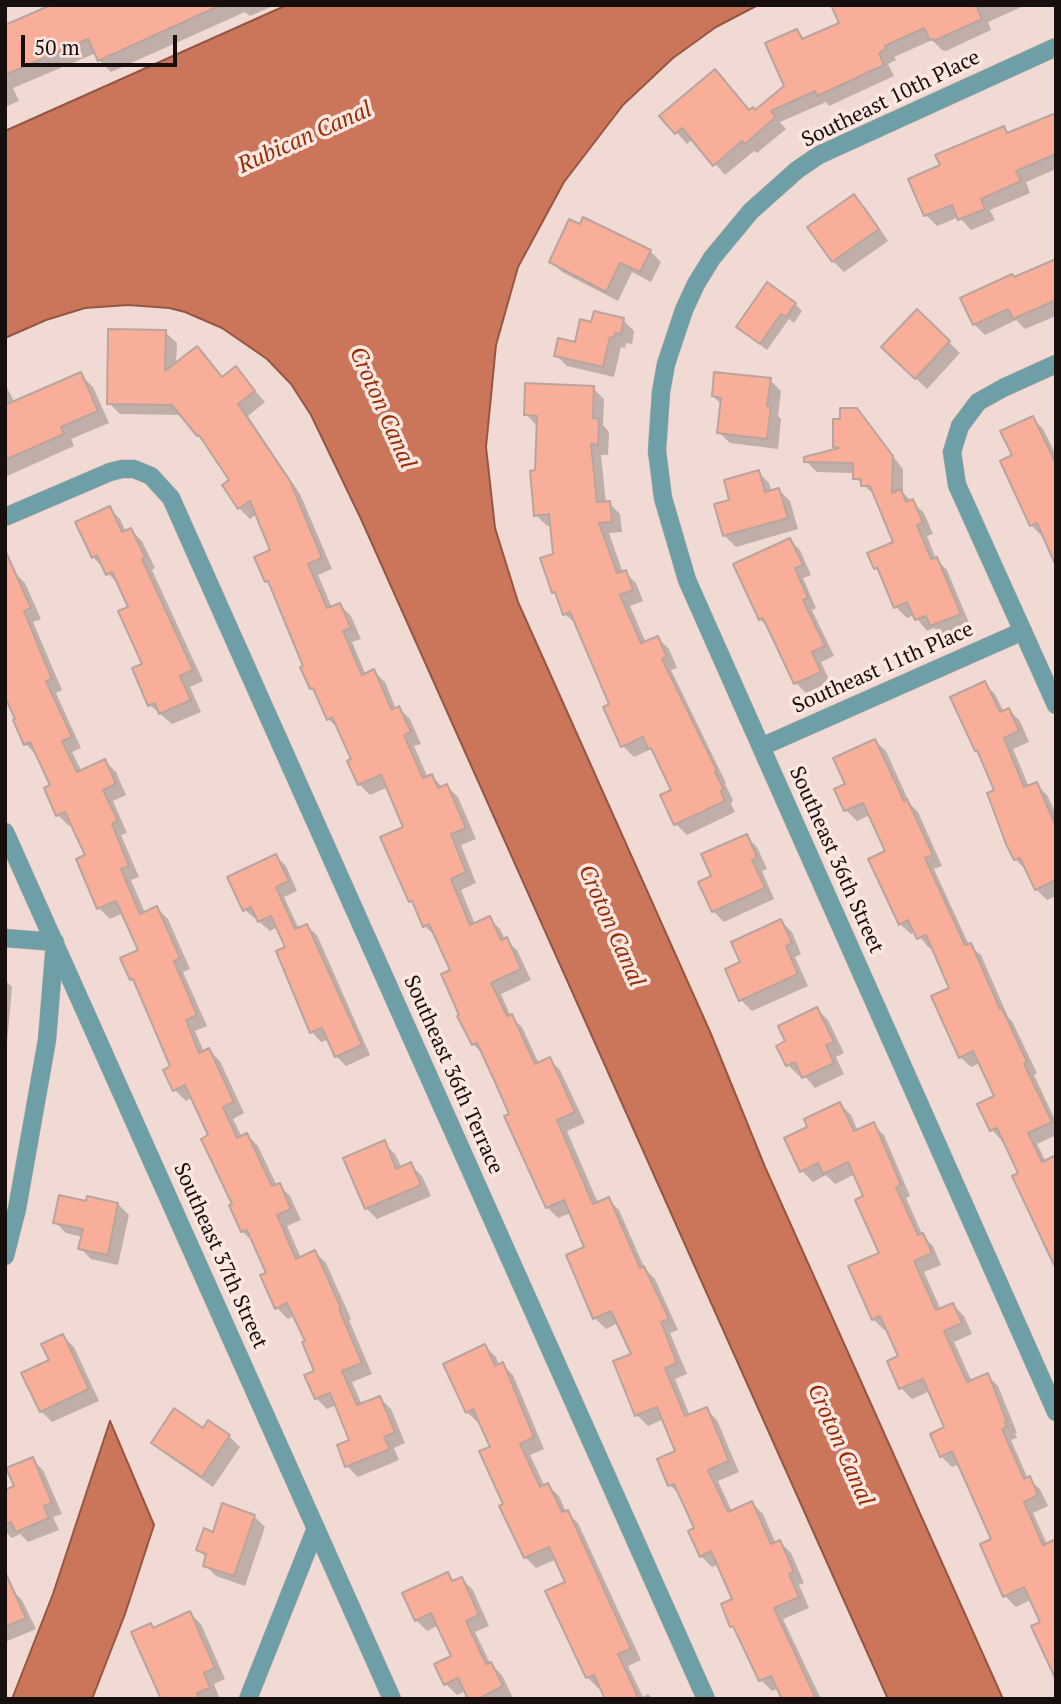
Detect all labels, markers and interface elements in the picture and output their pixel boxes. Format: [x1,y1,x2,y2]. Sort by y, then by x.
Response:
scale bar [24,21,180,65]
text: 50 m [34,33,80,61]
street label: Southeast 10th Place [798,45,984,153]
water label: Rubican Canal [234,96,376,180]
water label: Croton Canal [343,343,421,473]
street label: Southeast 11th Place [789,617,977,719]
street label: Southeast 36th Street [783,763,889,957]
water label: Croton Canal [572,861,650,991]
street label: Southeast 36th Terrace [398,972,508,1178]
street label: Southeast 37th Street [168,1159,272,1353]
water label: Croton Canal [801,1380,879,1510]

